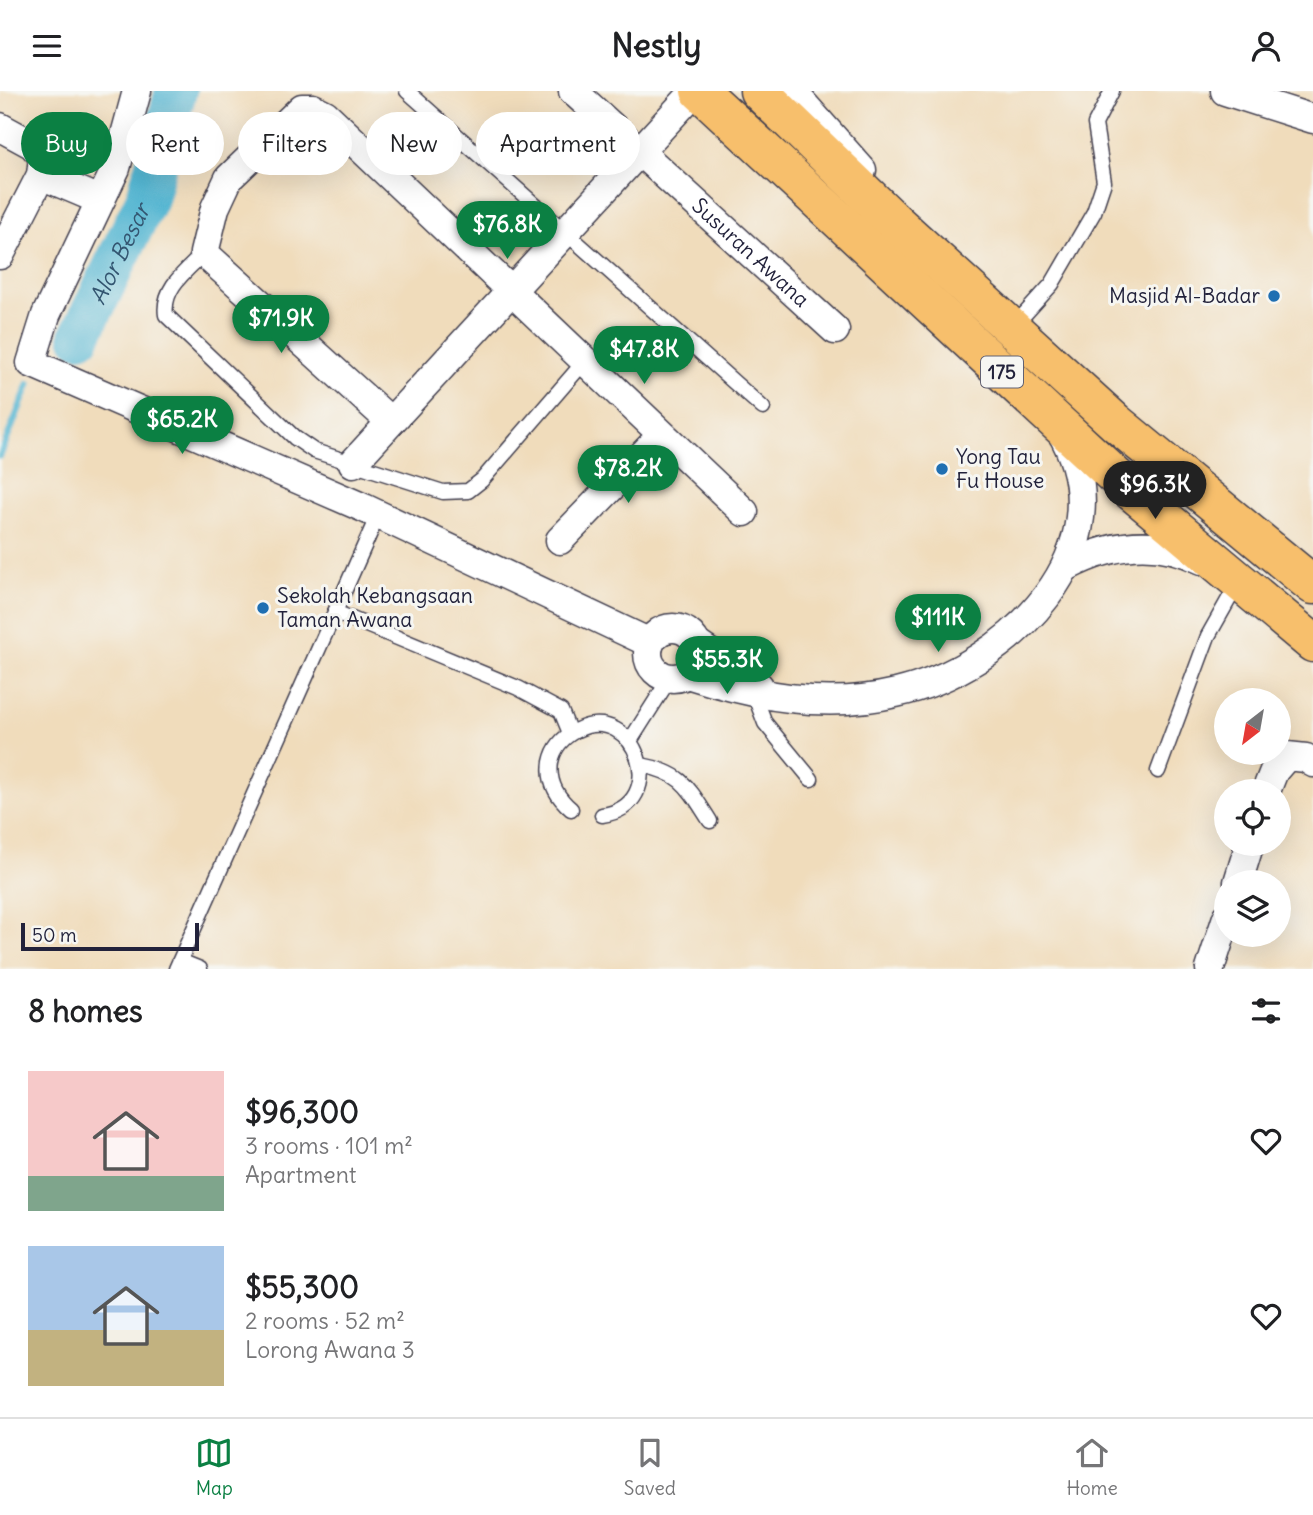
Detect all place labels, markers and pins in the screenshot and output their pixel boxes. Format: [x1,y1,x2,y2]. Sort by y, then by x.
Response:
pin: $76.8K [450,201,564,261]
place label: Masjid Al-Badar [1109,282,1260,309]
marker: Masjid Al-Badar [1266,288,1282,304]
pin: $71.9K [224,295,338,355]
pin: $47.8K [587,327,701,386]
pin: $65.2K [125,397,239,456]
place label: Yong Tau Fu House [956,443,1044,494]
pin: $78.2K [571,445,685,505]
marker: Yong Tau Fu House [934,461,950,477]
pin: $96.3K [1098,461,1212,521]
place label: Sekolah Kebangsaan Taman Awana [277,582,473,633]
pin: $111K [889,595,987,654]
marker: Sekolah Kebangsaan Taman Awana [255,600,271,616]
pin: $55.3K [670,637,784,696]

